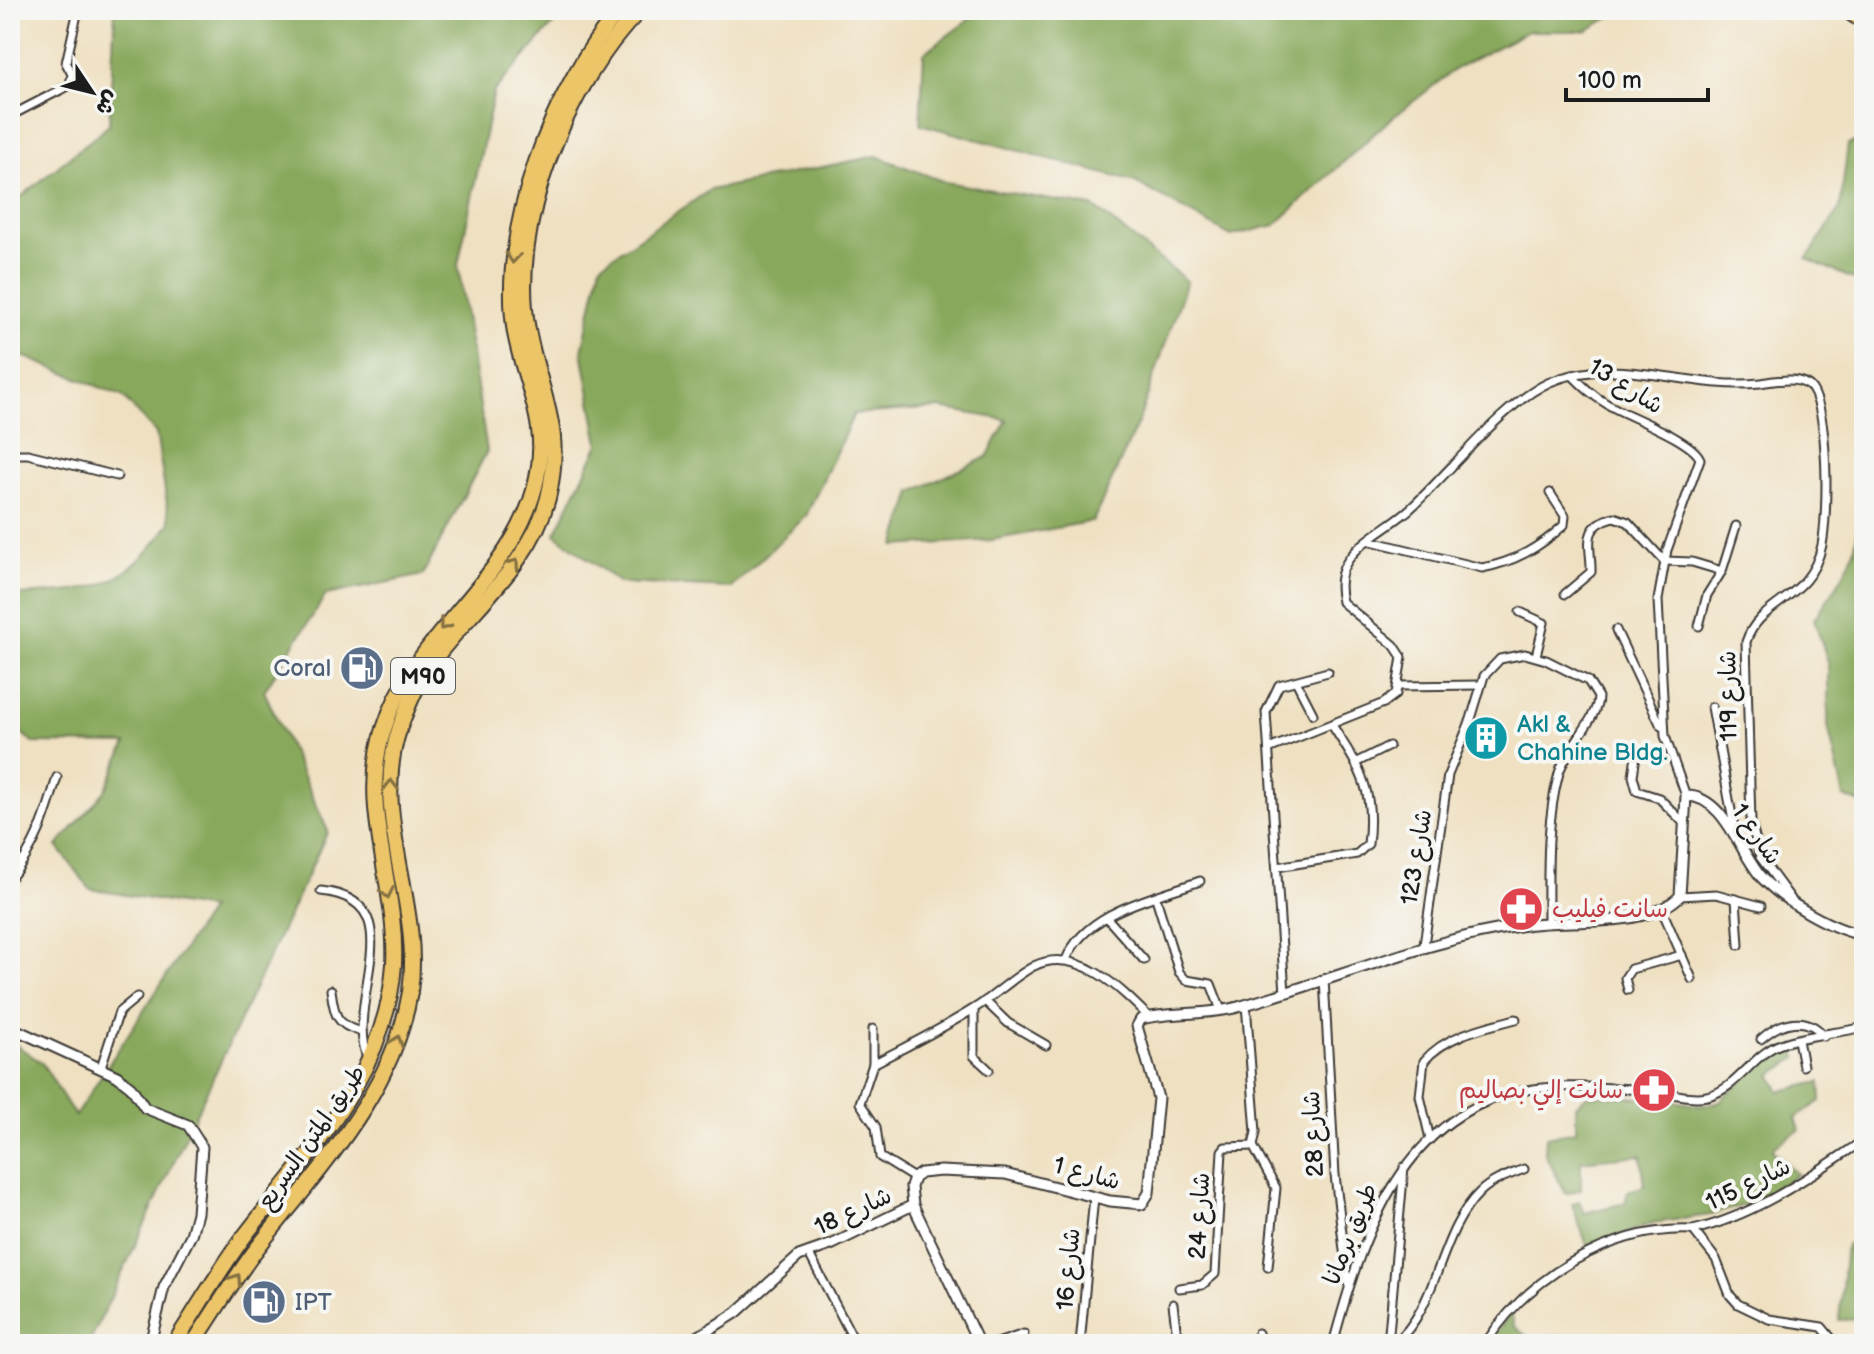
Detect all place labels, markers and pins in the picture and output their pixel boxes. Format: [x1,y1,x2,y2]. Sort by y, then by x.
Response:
fuel station icon: Coral [338,644,386,692]
place label: Coral [273,654,331,683]
place label: Akl & Chahine Bldg. [1517,710,1668,767]
building icon: Akl & Chahine Bldg. [1462,714,1510,762]
pharmacy icon: سانت فيليب [1497,885,1545,933]
place label: سانت فيليب [1552,895,1668,924]
pharmacy icon: سانت إلي بصاليم [1630,1066,1678,1114]
place label: سانت إلي بصاليم [1459,1076,1623,1111]
fuel station icon: IPT [240,1278,288,1326]
place label: IPT [295,1288,333,1317]

